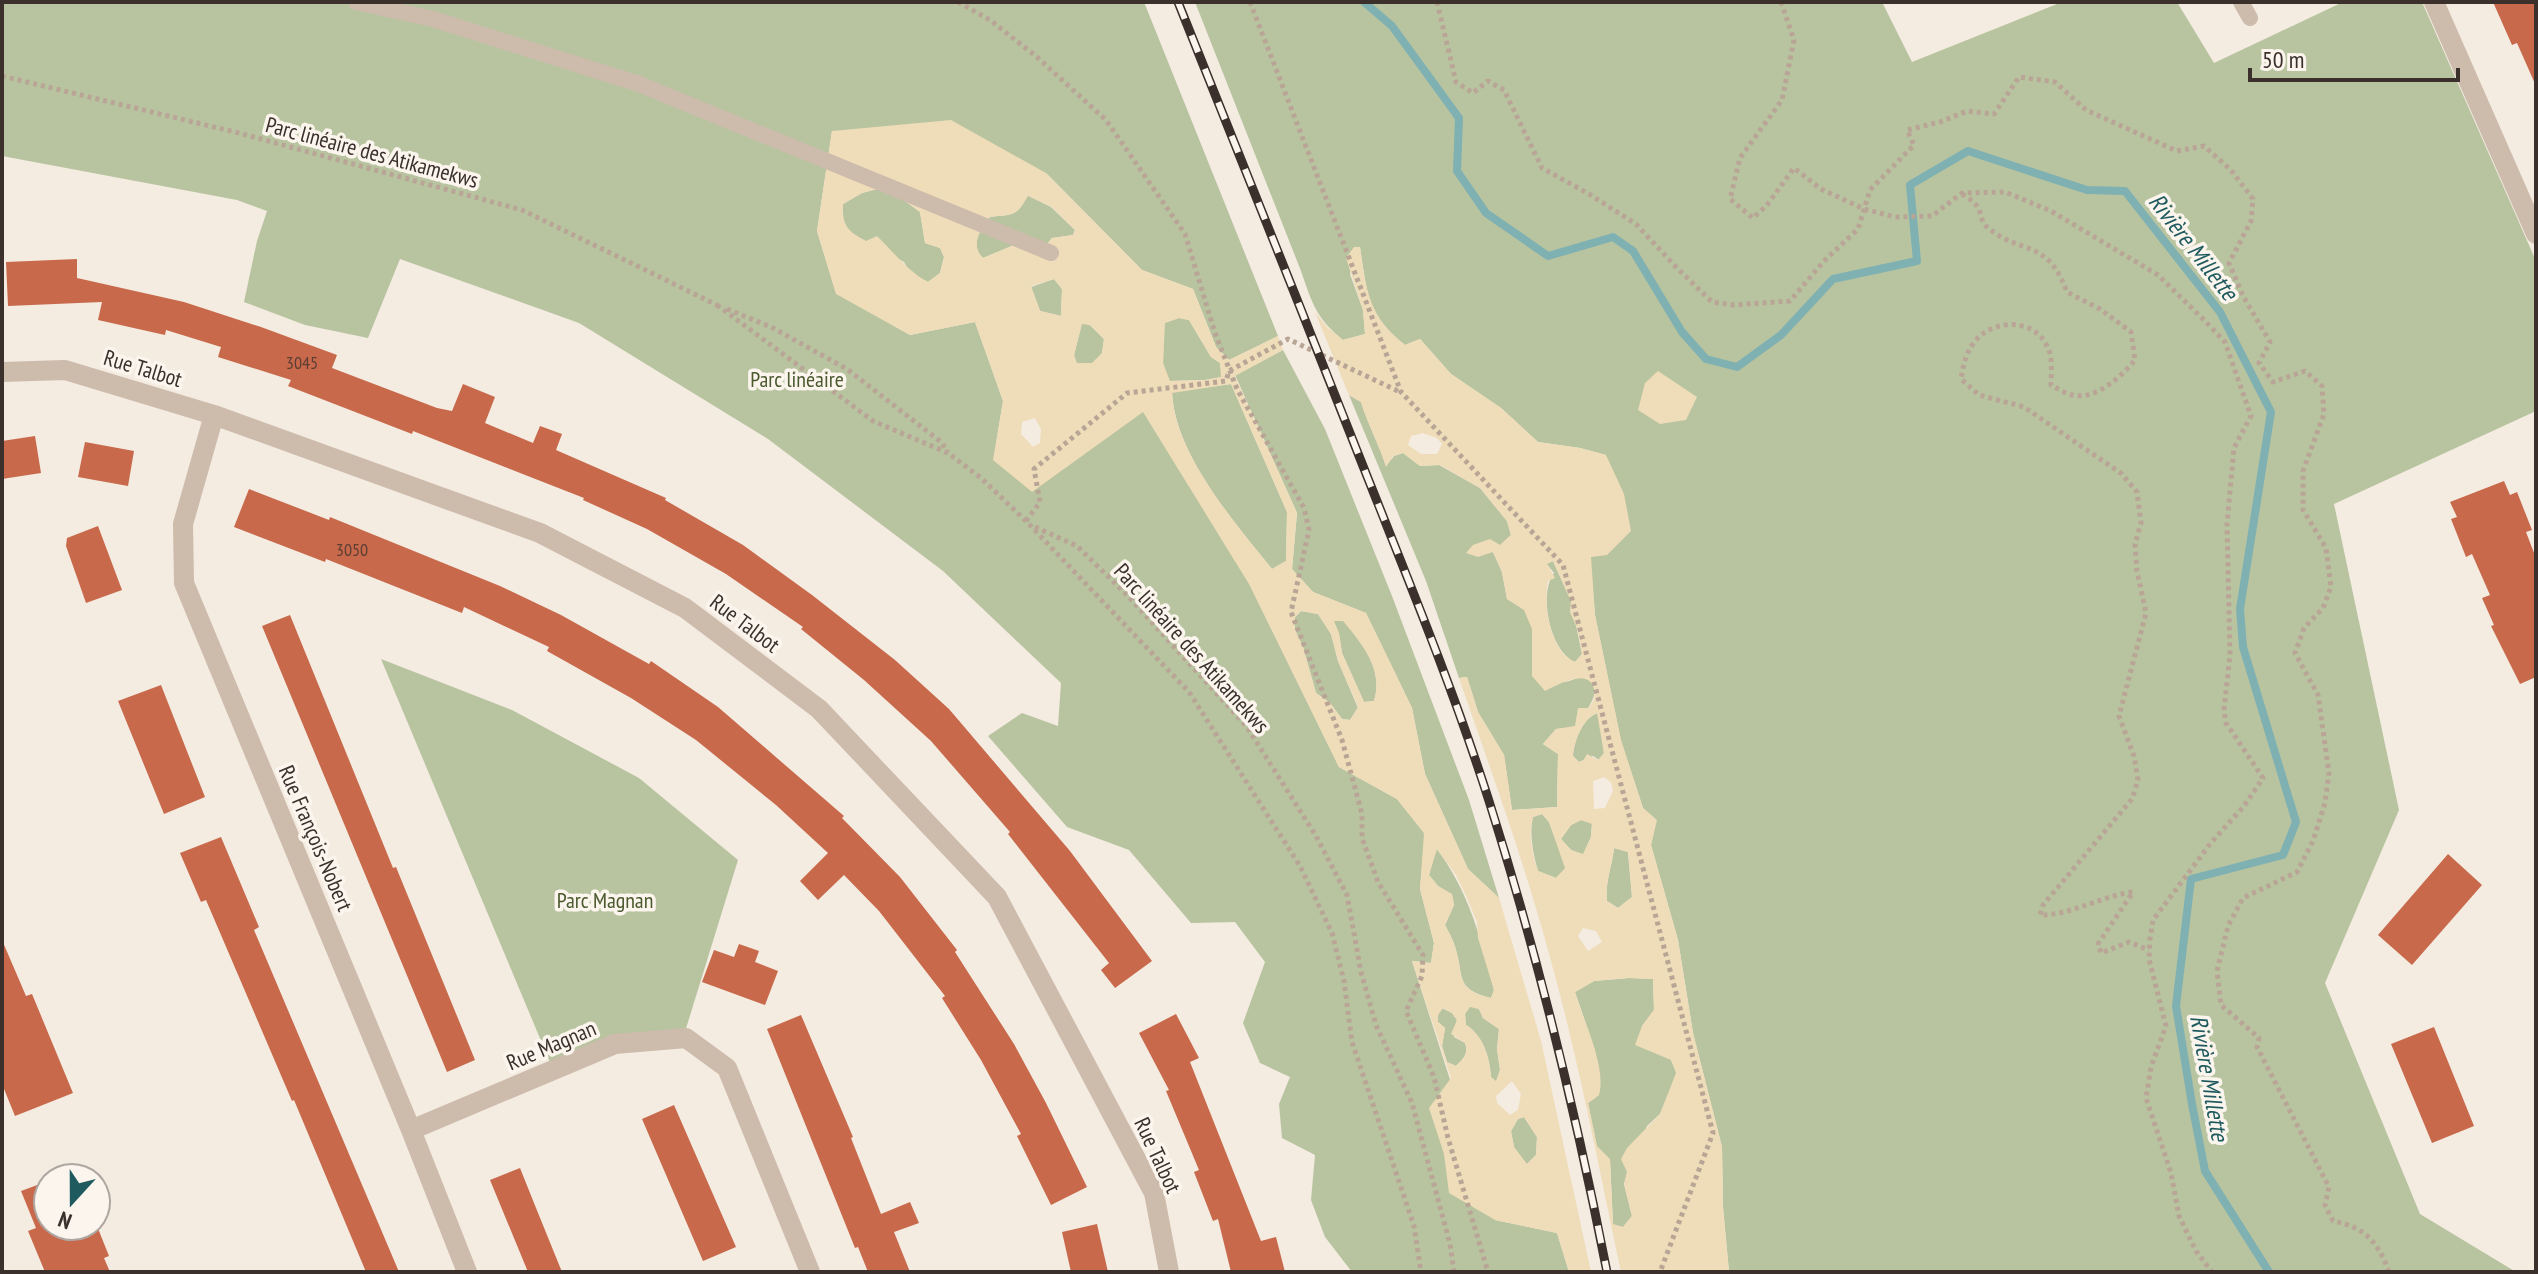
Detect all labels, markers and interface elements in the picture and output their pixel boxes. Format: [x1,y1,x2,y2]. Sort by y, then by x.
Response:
scale bar [2250,32,2458,82]
text: 50 m [2262,44,2304,75]
street label: Parc linéaire des Atikamekws [263,110,481,194]
water label: Rivière Millette [2142,187,2246,308]
street label: Rue Talbot [101,343,185,393]
house number: 3045 [286,351,318,374]
park label: Parc linéaire [750,365,844,393]
house number: 3050 [336,538,368,561]
street label: Parc linéaire des Atikamekws [1108,557,1276,739]
street label: Rue Talbot [705,588,785,658]
street label: Rue François-Nobert [273,761,359,915]
park label: Parc Magnan [557,886,653,914]
water label: Rivière Millette [2183,1013,2236,1145]
street label: Rue Magnan [502,1014,600,1076]
street label: Rue Talbot [1128,1113,1188,1197]
north arrow [32,1162,112,1242]
text: N [54,1205,75,1236]

